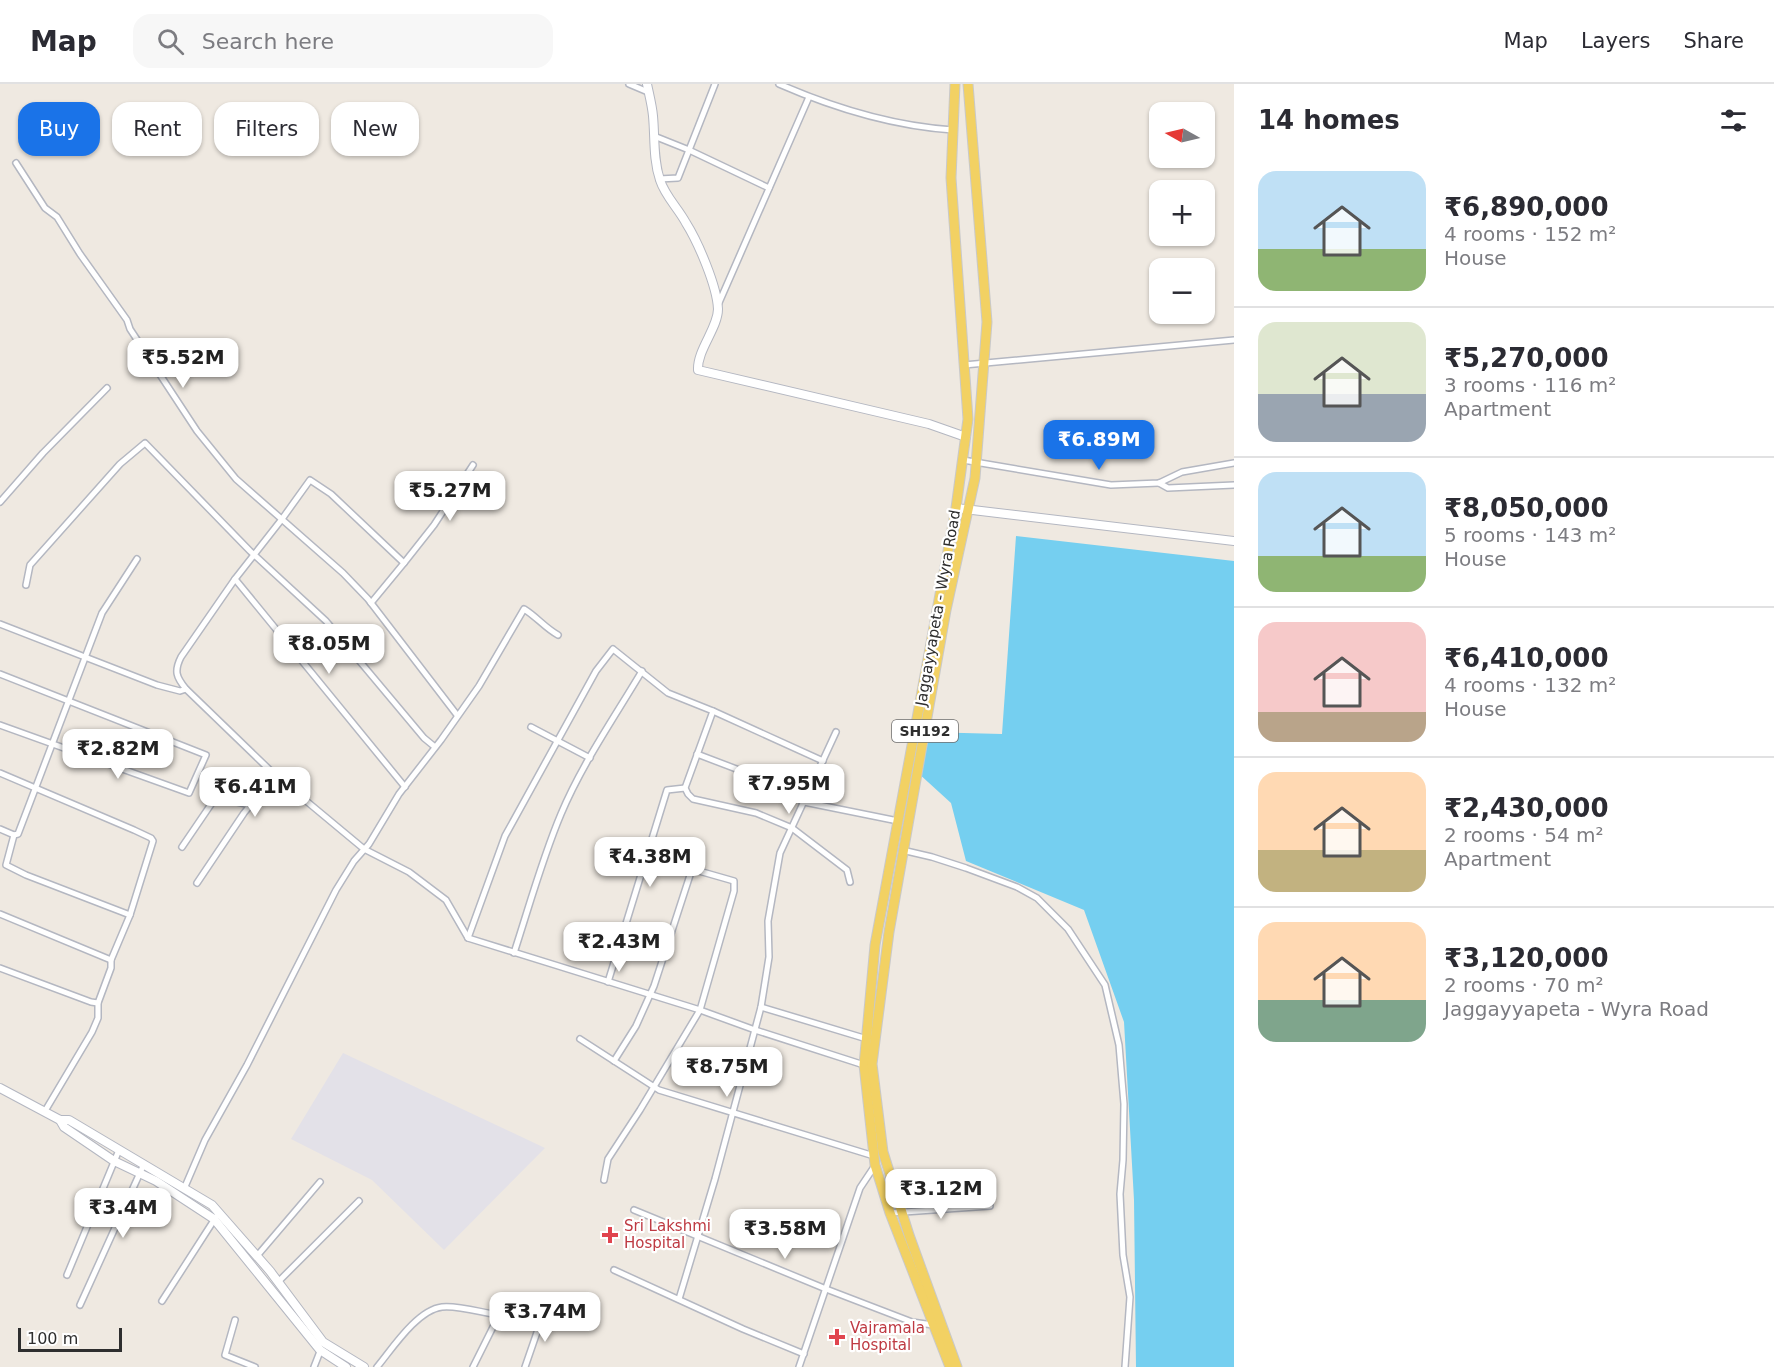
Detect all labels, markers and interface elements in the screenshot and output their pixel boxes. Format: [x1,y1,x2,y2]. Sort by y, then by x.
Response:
search box [133,14,553,68]
text: Map [30,25,97,58]
icon: search [154,25,187,58]
text: Search here [202,29,334,54]
text: Map [1504,29,1548,53]
text: Layers [1581,29,1650,53]
text: Share [1683,29,1744,53]
chip: Buy [18,102,100,156]
chip: Rent [112,102,202,156]
chip: Filters [214,102,319,156]
chip: New [331,102,419,156]
north arrow [1149,102,1215,168]
map controls [1149,102,1215,324]
icon: filters [1717,104,1750,137]
text: 14 homes [1258,105,1400,135]
button: + [1149,180,1215,246]
text: ₹6,890,000 [1444,192,1608,222]
icon: home [1306,195,1378,267]
text: 4 rooms · 152 m² [1444,222,1616,246]
text: House [1444,246,1507,270]
button: − [1149,258,1215,324]
pin: ₹5.52M [134,338,232,389]
text: ₹5,270,000 [1444,343,1608,373]
text: ₹5.52M [141,345,225,369]
icon: home [1306,346,1378,418]
text: 3 rooms · 116 m² [1444,373,1616,397]
text: Apartment [1444,397,1551,421]
pin: ₹6.89M [1050,420,1148,471]
text: ₹6.89M [1057,427,1141,451]
pin: ₹5.27M [401,471,499,522]
text: ₹5.27M [408,478,492,502]
text: ₹8,050,000 [1444,493,1608,523]
icon: home [1306,496,1378,568]
street label: Jaggayyapeta - Wyra Road [912,509,964,708]
text: 5 rooms · 143 m² [1444,523,1616,547]
text: House [1444,547,1507,571]
pin: ₹8.05M [280,624,378,675]
text: ₹8.05M [287,631,371,655]
text: ₹6,410,000 [1444,643,1608,673]
icon: home [1306,646,1378,718]
text: 4 rooms · 132 m² [1444,673,1616,697]
text: House [1444,697,1507,721]
road number: SH192 [892,720,958,742]
pin: ₹2.82M [69,729,167,780]
text: ₹2.82M [76,736,160,760]
pin: ₹7.95M [740,764,838,815]
pin: ₹6.41M [206,767,304,818]
text: ₹7.95M [747,771,831,795]
text: ₹6.41M [213,774,297,798]
text: ₹2,430,000 [1444,793,1608,823]
icon: home [1306,796,1378,868]
text: 2 rooms · 54 m² [1444,823,1604,847]
pin: ₹4.38M [601,837,699,888]
text: ₹4.38M [608,844,692,868]
text: Apartment [1444,847,1551,871]
pin: ₹2.43M [570,922,668,973]
text: ₹2.43M [577,929,661,953]
text: ₹3,120,000 [1444,943,1608,973]
icon: home [1306,946,1378,1018]
text: 2 rooms · 70 m² [1444,973,1604,997]
text: Jaggayyapeta - Wyra Road [1444,997,1709,1021]
pin: ₹8.75M [678,1047,776,1098]
text: ₹8.75M [685,1054,769,1078]
pin: ₹3.12M [892,1169,990,1220]
text: ₹3.12M [899,1176,983,1200]
pin: ₹3.4M [81,1188,165,1239]
text: ₹3.4M [88,1195,158,1219]
pin: ₹3.58M [736,1209,834,1260]
text: ₹3.58M [743,1216,827,1240]
place label: Sri Lakshmi Hospital [624,1217,711,1252]
marker: Sri Lakshmi Hospital [601,1226,619,1244]
pin: ₹3.74M [496,1292,594,1343]
text: ₹3.74M [503,1299,587,1323]
place label: Vajramala Hospital [850,1319,925,1354]
scale bar [18,1325,122,1352]
marker: Vajramala Hospital [828,1328,846,1346]
text: 100 m [27,1329,78,1348]

